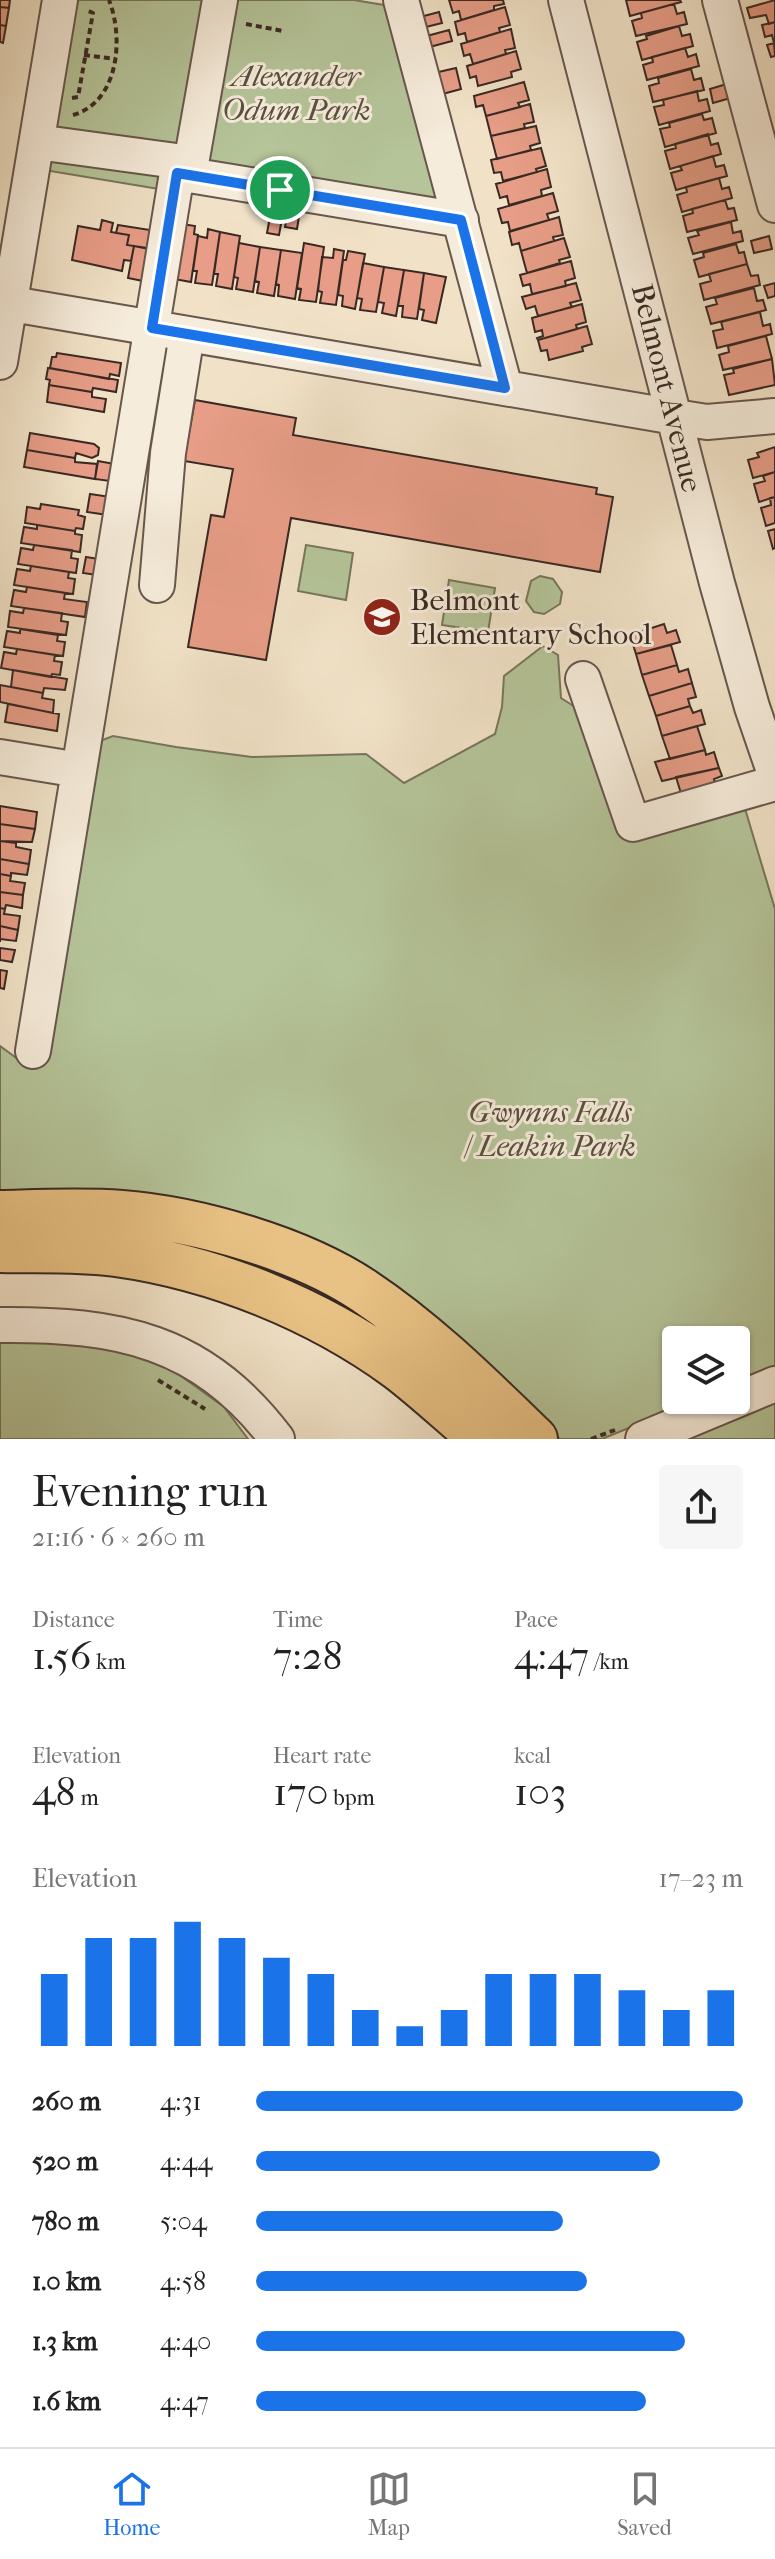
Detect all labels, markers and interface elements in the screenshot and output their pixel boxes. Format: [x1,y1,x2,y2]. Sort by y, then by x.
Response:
park label: Alexander Odum Park [222,59,370,128]
pin [246,156,314,224]
icon: arrive [258,168,302,212]
street label: Belmont Avenue [624,280,709,496]
place label: Belmont Elementary School [410,583,652,652]
school or university icon: Belmont Elementary School [361,596,403,638]
park label: Gwynns Falls / Leakin Park [463,1095,636,1164]
map controls [662,1326,750,1414]
button: layers [662,1326,750,1414]
button: share [659,1465,743,1549]
text: Evening run [32,1466,267,1517]
text: 21:16 · 6 × 260 m [32,1522,205,1553]
text: Distance [32,1607,115,1633]
text: Time [273,1607,323,1633]
text: Pace [514,1607,558,1633]
text: 1.56 [32,1633,91,1679]
text: 7:28 [273,1633,343,1679]
text: 4:47 [514,1633,589,1679]
text: km [91,1649,126,1675]
text: /km [589,1649,629,1675]
text: Elevation [32,1743,121,1769]
text: Heart rate [273,1743,372,1769]
text: kcal [514,1743,551,1769]
text: 48 [32,1769,76,1815]
text: 170 [273,1769,329,1815]
text: 103 [514,1769,567,1815]
text: m [76,1785,99,1811]
text: bpm [329,1785,375,1811]
text: Elevation [32,1863,137,1894]
text: 17–23 m [659,1863,743,1894]
text: 260 m [32,2086,101,2117]
text: 4:31 [160,2086,202,2117]
text: 520 m [32,2146,98,2177]
text: 4:44 [160,2146,212,2177]
text: 780 m [32,2206,99,2237]
text: 5:04 [160,2206,207,2237]
text: 1.0 km [32,2266,101,2297]
text: 4:58 [160,2266,206,2297]
text: 1.3 km [32,2326,98,2357]
text: 4:40 [160,2326,211,2357]
text: 1.6 km [32,2386,101,2417]
text: 4:47 [160,2386,209,2417]
tab: Home [103,2467,160,2541]
tab: Map [367,2467,411,2541]
tab: Saved [617,2467,672,2541]

